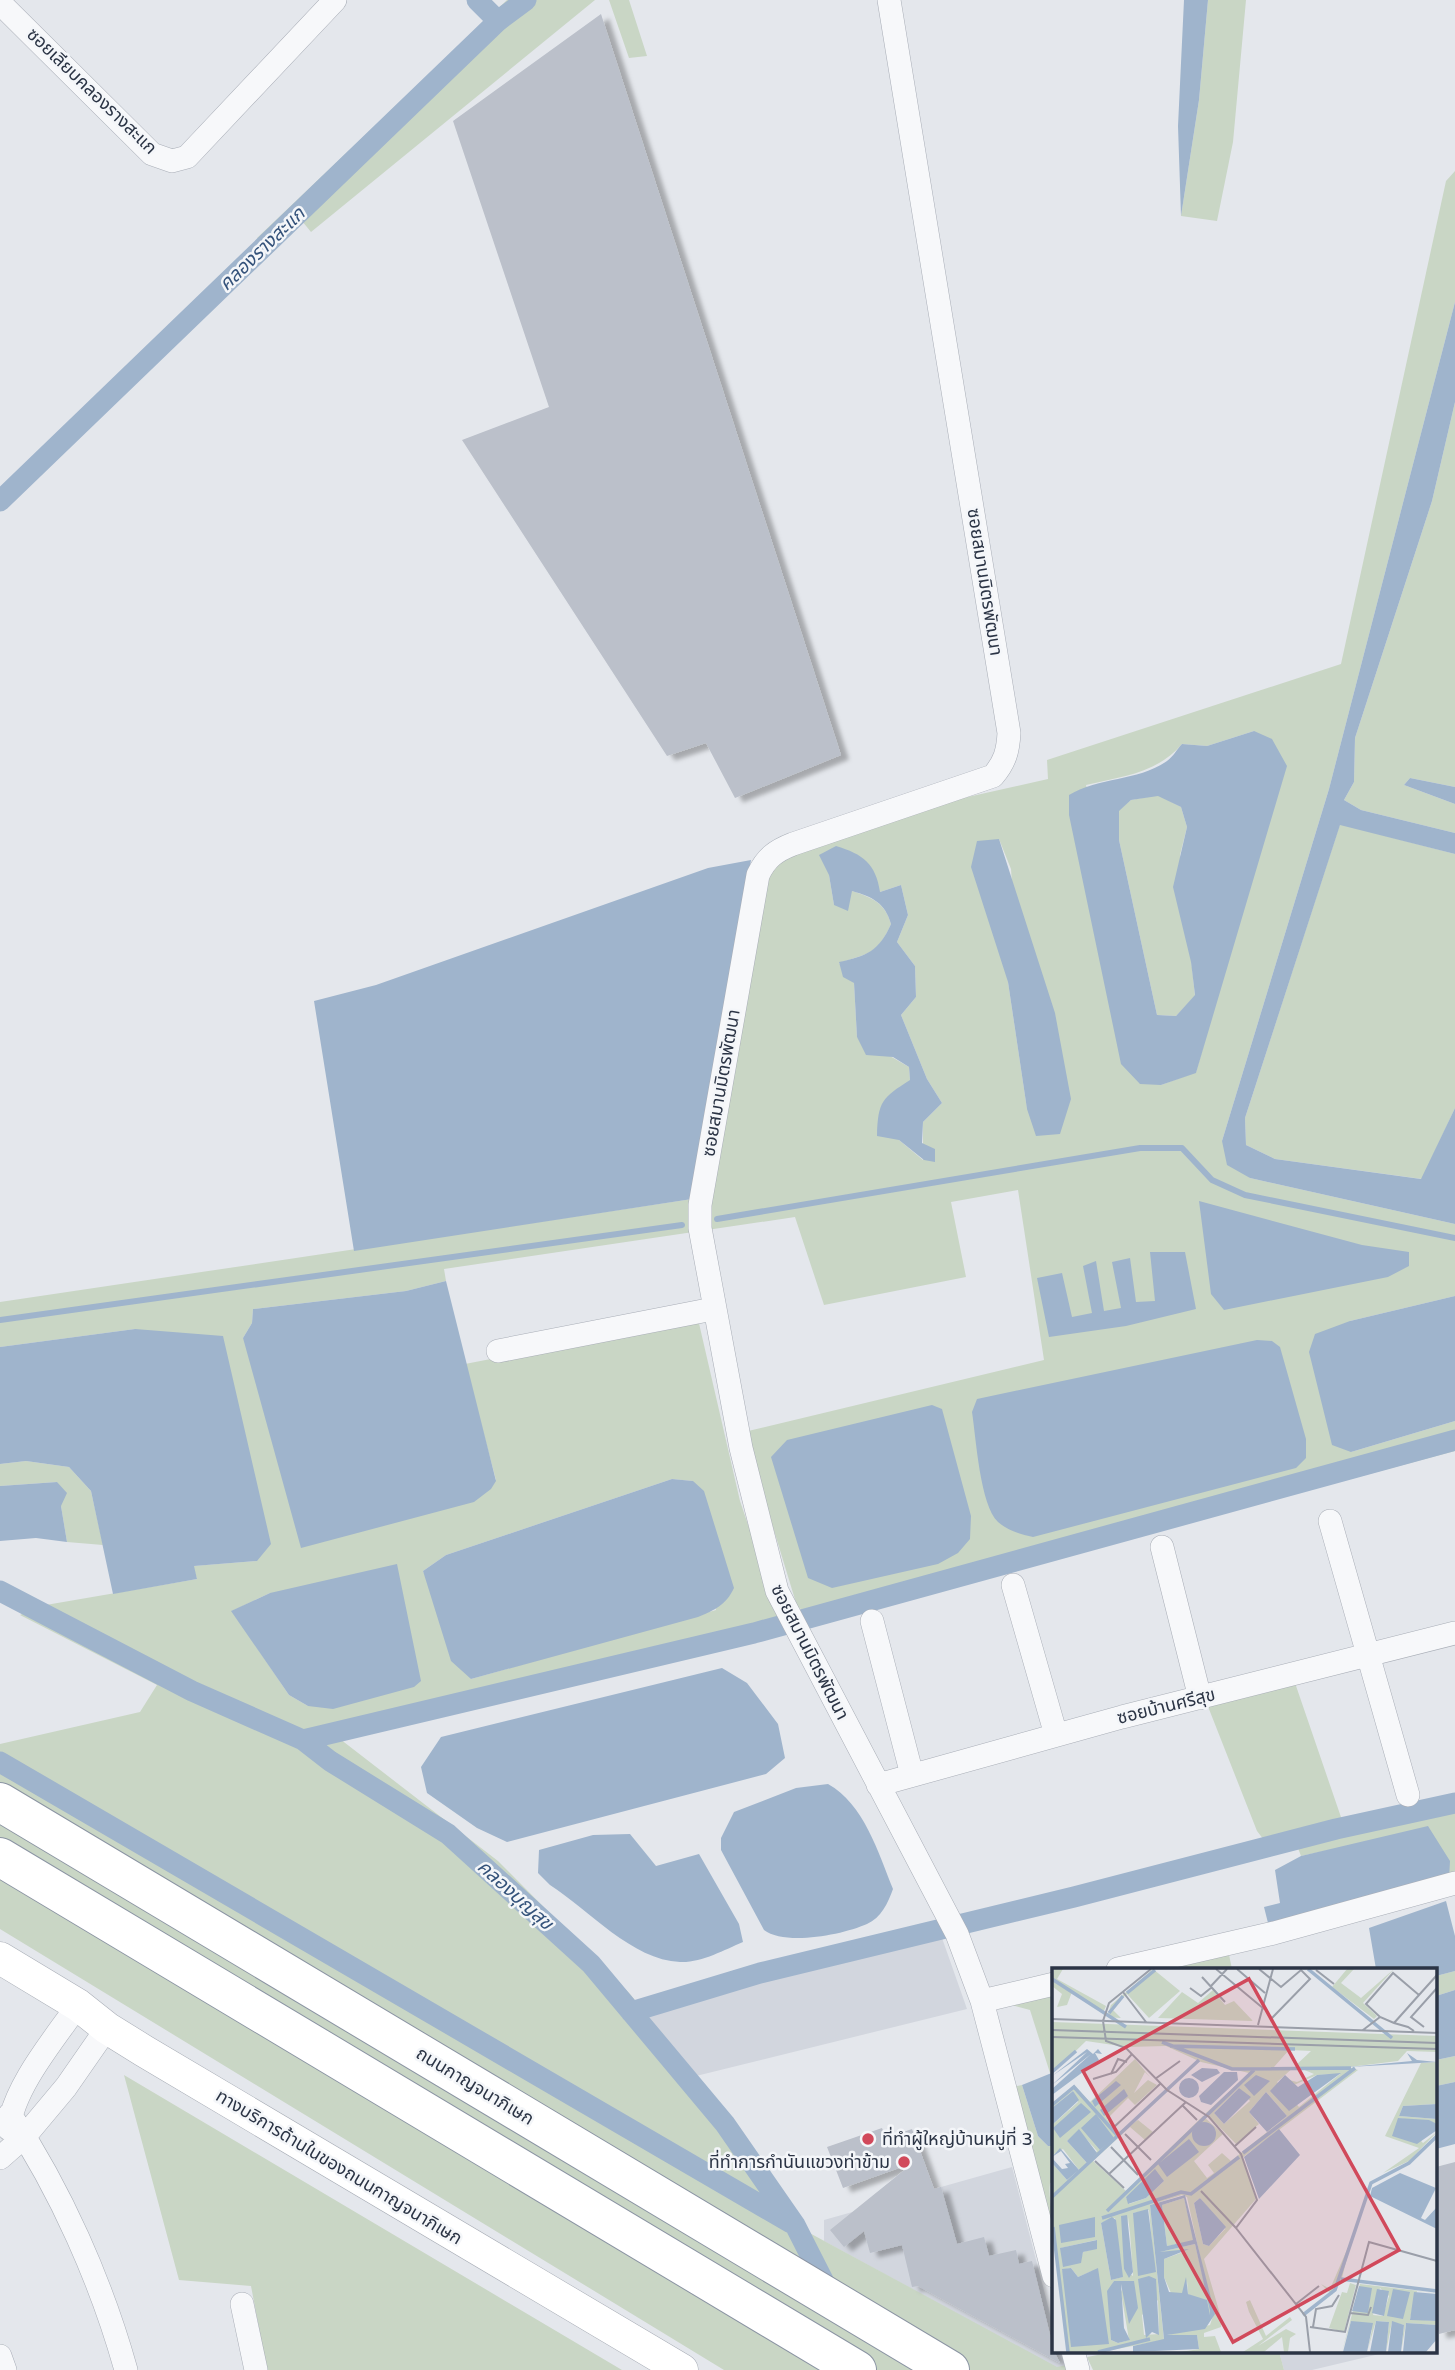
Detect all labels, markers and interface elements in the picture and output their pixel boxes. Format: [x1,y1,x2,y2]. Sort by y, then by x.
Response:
street label: ซอยเลียบคลองรางสะแก [22,23,162,159]
water label: คลองรางสะแก [215,202,310,295]
street label: ซอยสมานมิตรพัฒนา [962,507,1008,657]
street label: ซอยสมานมิตรพัฒนา [697,1008,745,1158]
street label: ซอยสมานมิตรพัฒนา [766,1581,854,1723]
street label: ซอยบ้านศรีสุข [1115,1683,1217,1729]
water label: คลองบุญสุข [473,1855,558,1936]
inset map [1052,1968,1438,2352]
street label: ถนนกาญจนาภิเษก [412,2042,538,2130]
street label: ทางบริการด้านในของถนนกาญจนาภิเษก [212,2085,466,2249]
place label: ที่ทำผู้ใหญ่บ้านหมู่ที่ 3 [882,2126,1033,2151]
marker: ที่ทำผู้ใหญ่บ้านหมู่ที่ 3 [860,2131,876,2147]
place label: ที่ทำการกำนันแขวงท่าข้าม [709,2149,890,2173]
marker: ที่ทำการกำนันแขวงท่าข้าม [896,2154,912,2170]

